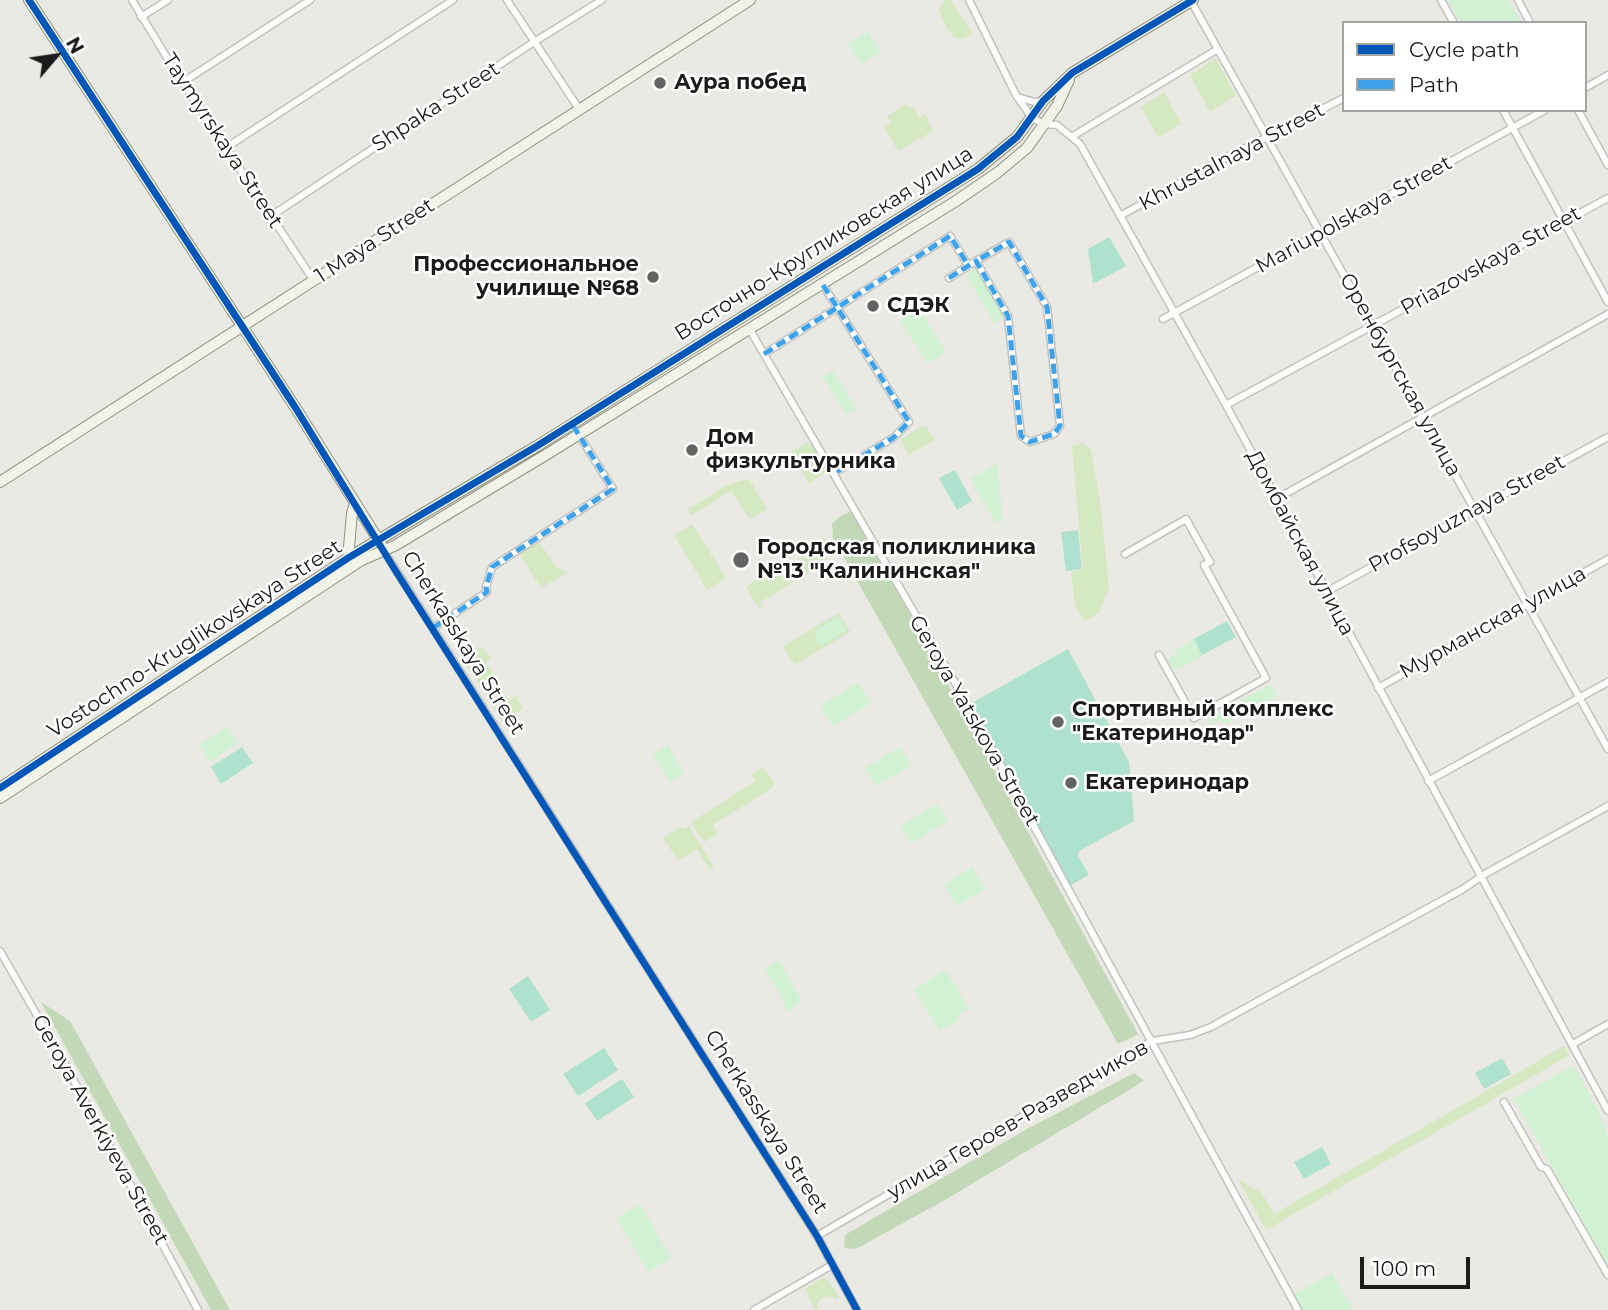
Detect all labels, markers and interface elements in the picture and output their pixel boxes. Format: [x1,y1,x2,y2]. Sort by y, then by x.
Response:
north arrow [21,21,91,91]
legend [1342,21,1587,112]
text: N [61,33,89,58]
text: Cycle path [1409,37,1520,62]
street label: Taymyrskaya Street [156,49,288,233]
street label: Shpaka Street [367,56,505,158]
place label: Аура побед [674,70,806,96]
text: Path [1409,72,1459,97]
marker: Аура побед [652,75,668,91]
street label: Khrustalnaya Street [1135,97,1329,217]
street label: Восточно-Кругликовская улица [670,141,978,347]
street label: Mariupolskaya Street [1251,151,1457,279]
street label: 1 Maya Street [310,193,440,289]
street label: Priazovskaya Street [1396,201,1586,321]
place label: Профессиональное училище №68 [413,252,639,302]
marker: Профессиональное училище №68 [645,269,661,285]
street label: Оренбургская улица [1334,269,1466,481]
place label: СДЭК [887,293,950,319]
marker: СДЭК [865,298,881,314]
place label: Дом физкультурника [706,425,896,475]
marker: Дом физкультурника [684,442,700,458]
street label: Домбайская улица [1240,446,1360,640]
street label: Profsoyuznaya Street [1364,449,1570,579]
street label: Vostochno-Kruglikovskaya Street [43,534,347,744]
place label: Городская поликлиника №13 "Калининская" [757,535,1036,585]
street label: Cherkasskaya Street [396,546,530,740]
marker: Городская поликлиника №13 "Калининская" [731,550,751,570]
street label: Мурманская улица [1395,561,1591,685]
street label: Geroya Yatskova Street [903,611,1045,831]
place label: Спортивный комплекс "Екатеринодар" [1072,697,1334,747]
marker: Спортивный комплекс "Екатеринодар" [1050,714,1066,730]
place label: Екатеринодар [1085,770,1249,796]
marker: Екатеринодар [1063,775,1079,791]
street label: Geroya Averkiyeva Street [26,1010,174,1250]
street label: Cherkasskaya Street [699,1025,833,1219]
street label: улица Героев-Разведчиков [883,1035,1153,1205]
scale bar [1363,1244,1473,1288]
text: 100 m [1373,1256,1436,1281]

